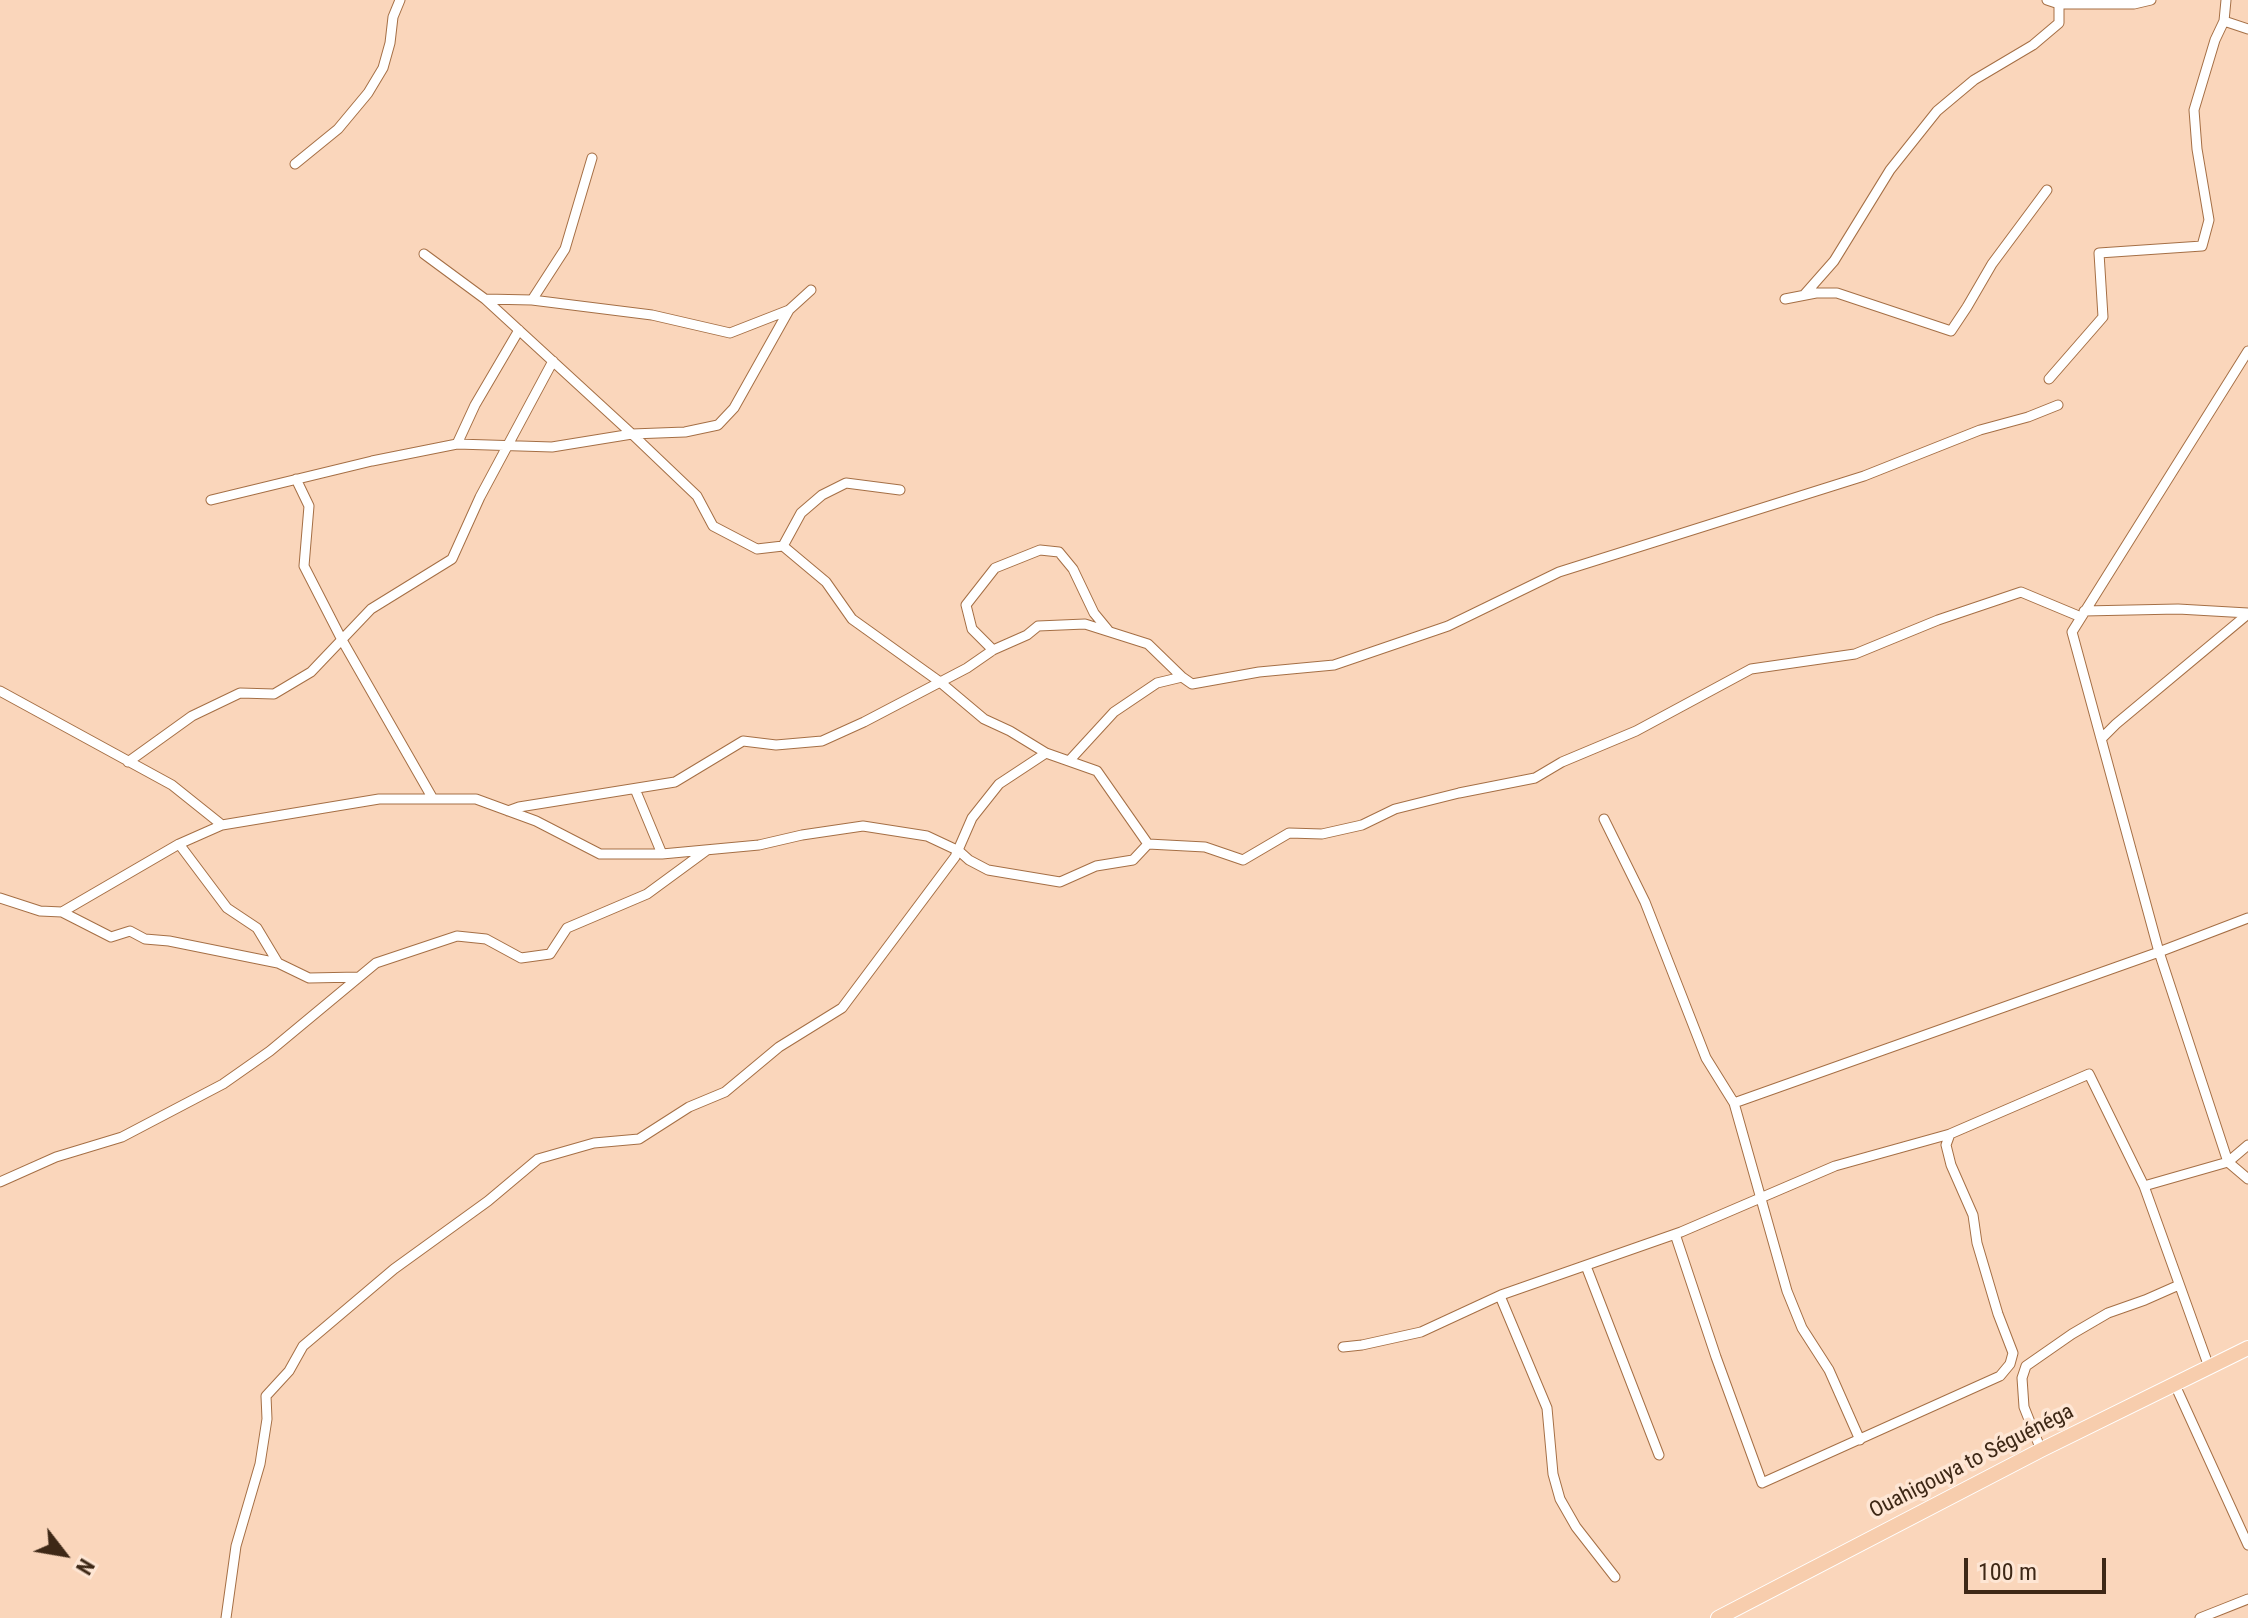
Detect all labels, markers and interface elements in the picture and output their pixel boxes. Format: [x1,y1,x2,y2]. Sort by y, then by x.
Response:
street label: Ouahigouya to Séguénéga [1866,1399,2078,1525]
north arrow [24,1514,104,1594]
scale bar [1968,1542,2110,1592]
text: N [71,1554,99,1579]
text: 100 m [1978,1558,2037,1586]

